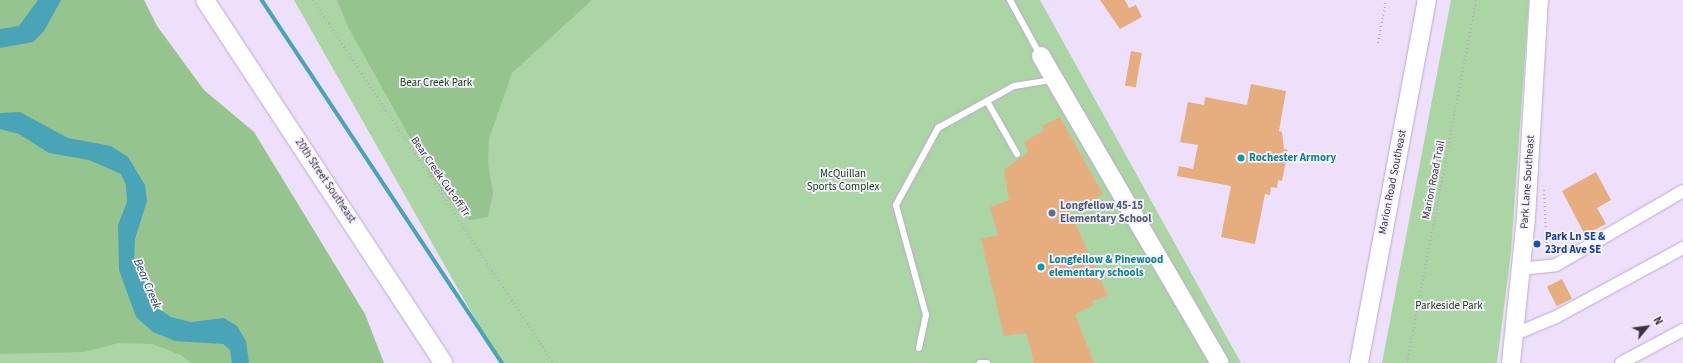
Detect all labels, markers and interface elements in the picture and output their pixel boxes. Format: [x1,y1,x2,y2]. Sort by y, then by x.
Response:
park label: Bear Creek Park [400,76,472,90]
street label: Marion Road Southeast [1376,128,1410,236]
street label: Bear Creek Cut-off Tr [407,134,473,220]
street label: Park Lane Southeast [1518,135,1538,229]
street label: 20th Street Southeast [292,136,358,226]
street label: Marion Road Trail [1420,139,1448,221]
place label: Rochester Armory [1249,151,1336,165]
marker: Rochester Armory [1236,153,1246,163]
park label: McQuillan Sports Complex [807,168,879,194]
place label: Longfellow 45-15 Elementary School [1060,200,1151,226]
marker: Longfellow 45-15 Elementary School [1047,208,1057,218]
place label: Park Ln SE & 23rd Ave SE [1545,231,1605,257]
marker: Park Ln SE & 23rd Ave SE [1532,239,1542,249]
place label: Longfellow & Pinewood elementary schools [1049,254,1163,280]
water label: Bear Creek [130,257,164,311]
marker: Longfellow & Pinewood elementary schools [1036,262,1046,272]
park label: Parkeside Park [1415,299,1483,313]
north arrow [1627,307,1667,347]
text: N [1650,314,1666,328]

